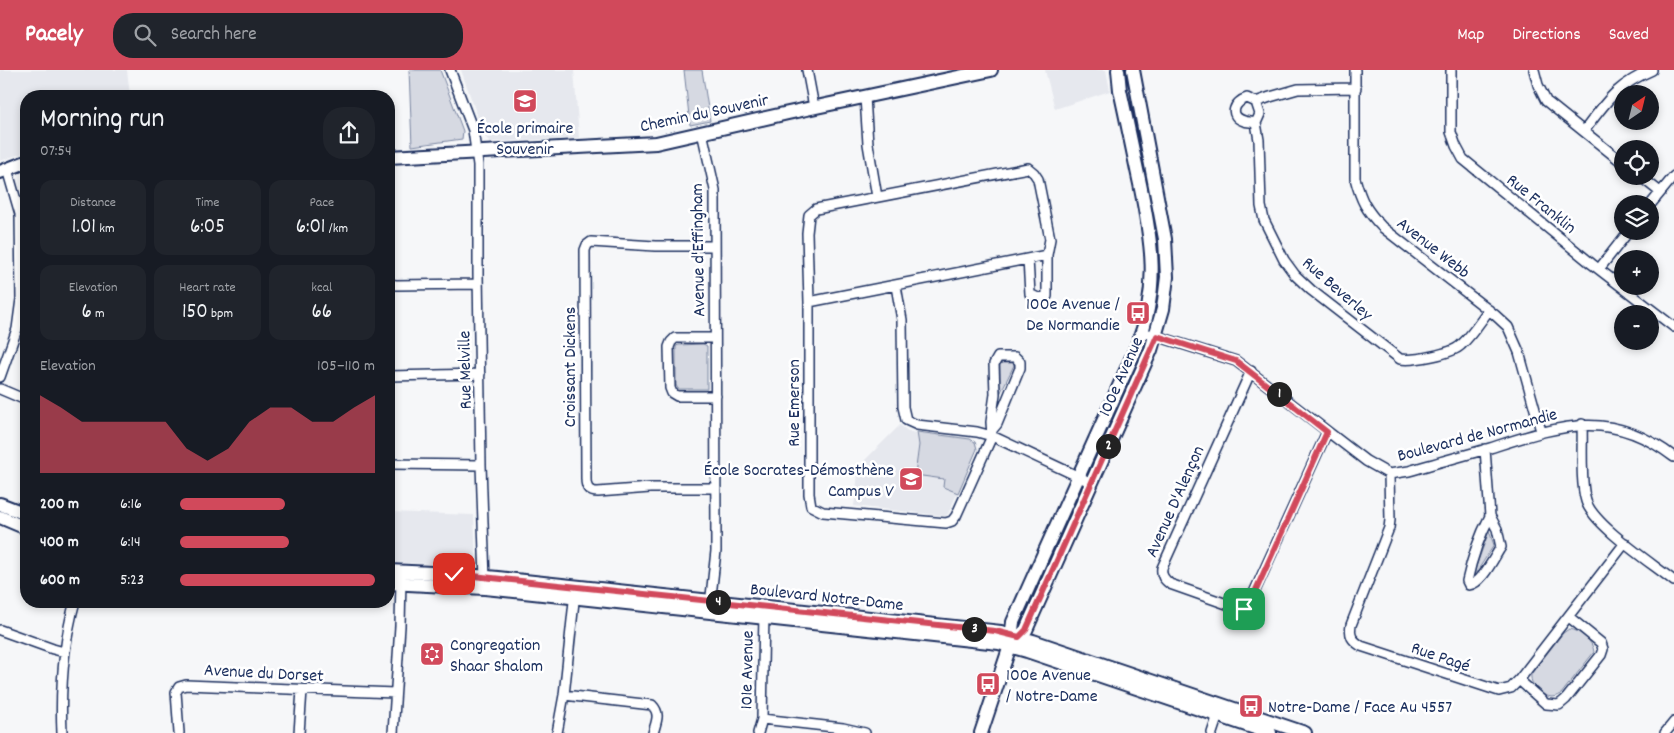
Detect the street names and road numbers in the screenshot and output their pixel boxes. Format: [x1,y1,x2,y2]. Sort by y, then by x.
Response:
street label: Chemin du Souvenir [638,89,771,140]
street label: Rue Franklin [1500,169,1581,241]
street label: Avenue d'Effingham [686,183,713,317]
street label: Avenue Webb [1390,212,1475,286]
street label: Rue Beverley [1295,252,1378,328]
street label: Croissant Dickens [559,307,584,427]
street label: Rue Melville [453,330,480,409]
street label: 100e Avenue [1094,333,1151,421]
street label: Rue Emerson [783,359,808,447]
street label: Boulevard de Normandie [1395,403,1560,470]
street label: Avenue D'Alençon [1140,442,1212,562]
street label: Boulevard Notre-Dame [749,578,905,619]
street label: 101e Avenue [735,630,762,710]
street label: Rue Pagé [1407,637,1473,680]
street label: Avenue du Dorset [203,659,325,690]

